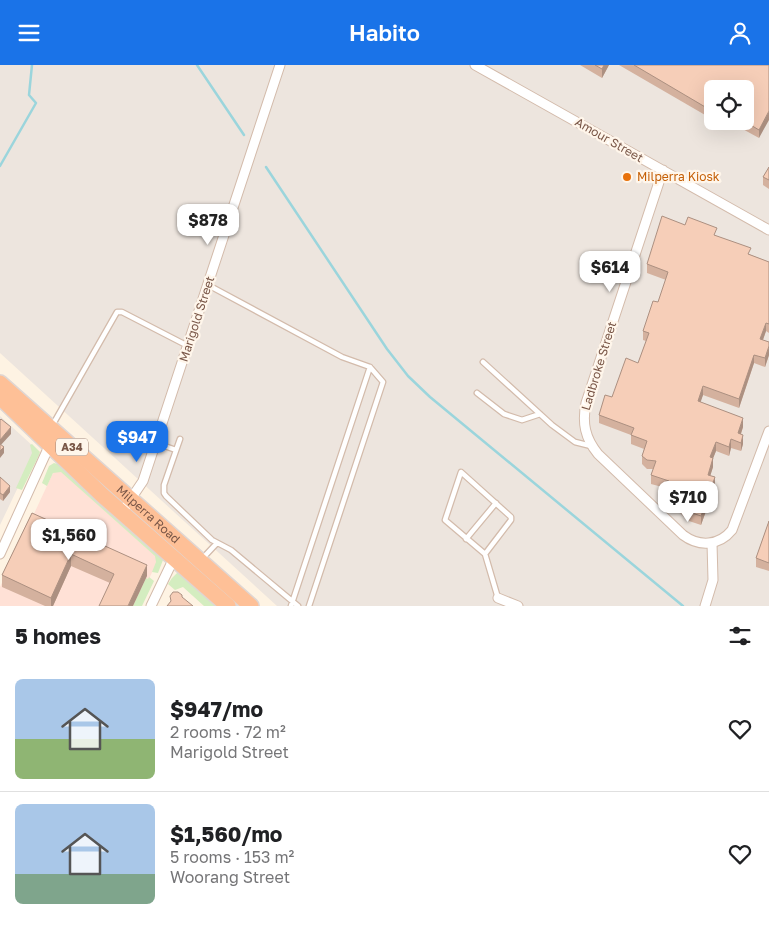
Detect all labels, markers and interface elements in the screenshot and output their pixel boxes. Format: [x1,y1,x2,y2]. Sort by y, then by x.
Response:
icon: menu [15,19,43,47]
text: Habito [349,19,420,46]
icon: person [726,19,754,47]
map controls [704,80,754,130]
button: locate [704,80,754,130]
street label: Amour Street [572,114,646,165]
place label: Milperra Kiosk [637,169,720,184]
marker: Milperra Kiosk [621,171,633,183]
pin: $878 [178,203,238,246]
text: $878 [188,210,228,230]
pin: $614 [580,251,640,293]
text: $614 [590,257,630,277]
street label: Marigold Street [176,274,217,364]
street label: Ladbroke Street [578,319,619,412]
pin: $947 [107,421,167,463]
text: $947 [117,427,157,447]
road number: A34 [56,439,88,456]
pin: $710 [658,481,718,523]
street label: Milperra Road [113,482,183,546]
text: $710 [669,487,707,507]
pin: $1,560 [28,519,110,561]
text: $1,560 [42,525,96,545]
icon: filters [726,622,754,650]
text: 5 homes [15,623,101,649]
text: $947/mo [170,696,263,722]
icon: home [55,699,115,759]
icon: heart [726,715,754,743]
text: 2 rooms · 72 m² [170,722,286,742]
text: Marigold Street [170,742,289,762]
text: $1,560/mo [170,821,282,847]
icon: home [55,824,115,884]
icon: heart [726,840,754,868]
text: 5 rooms · 153 m² [170,847,294,867]
text: Woorang Street [170,867,290,887]

